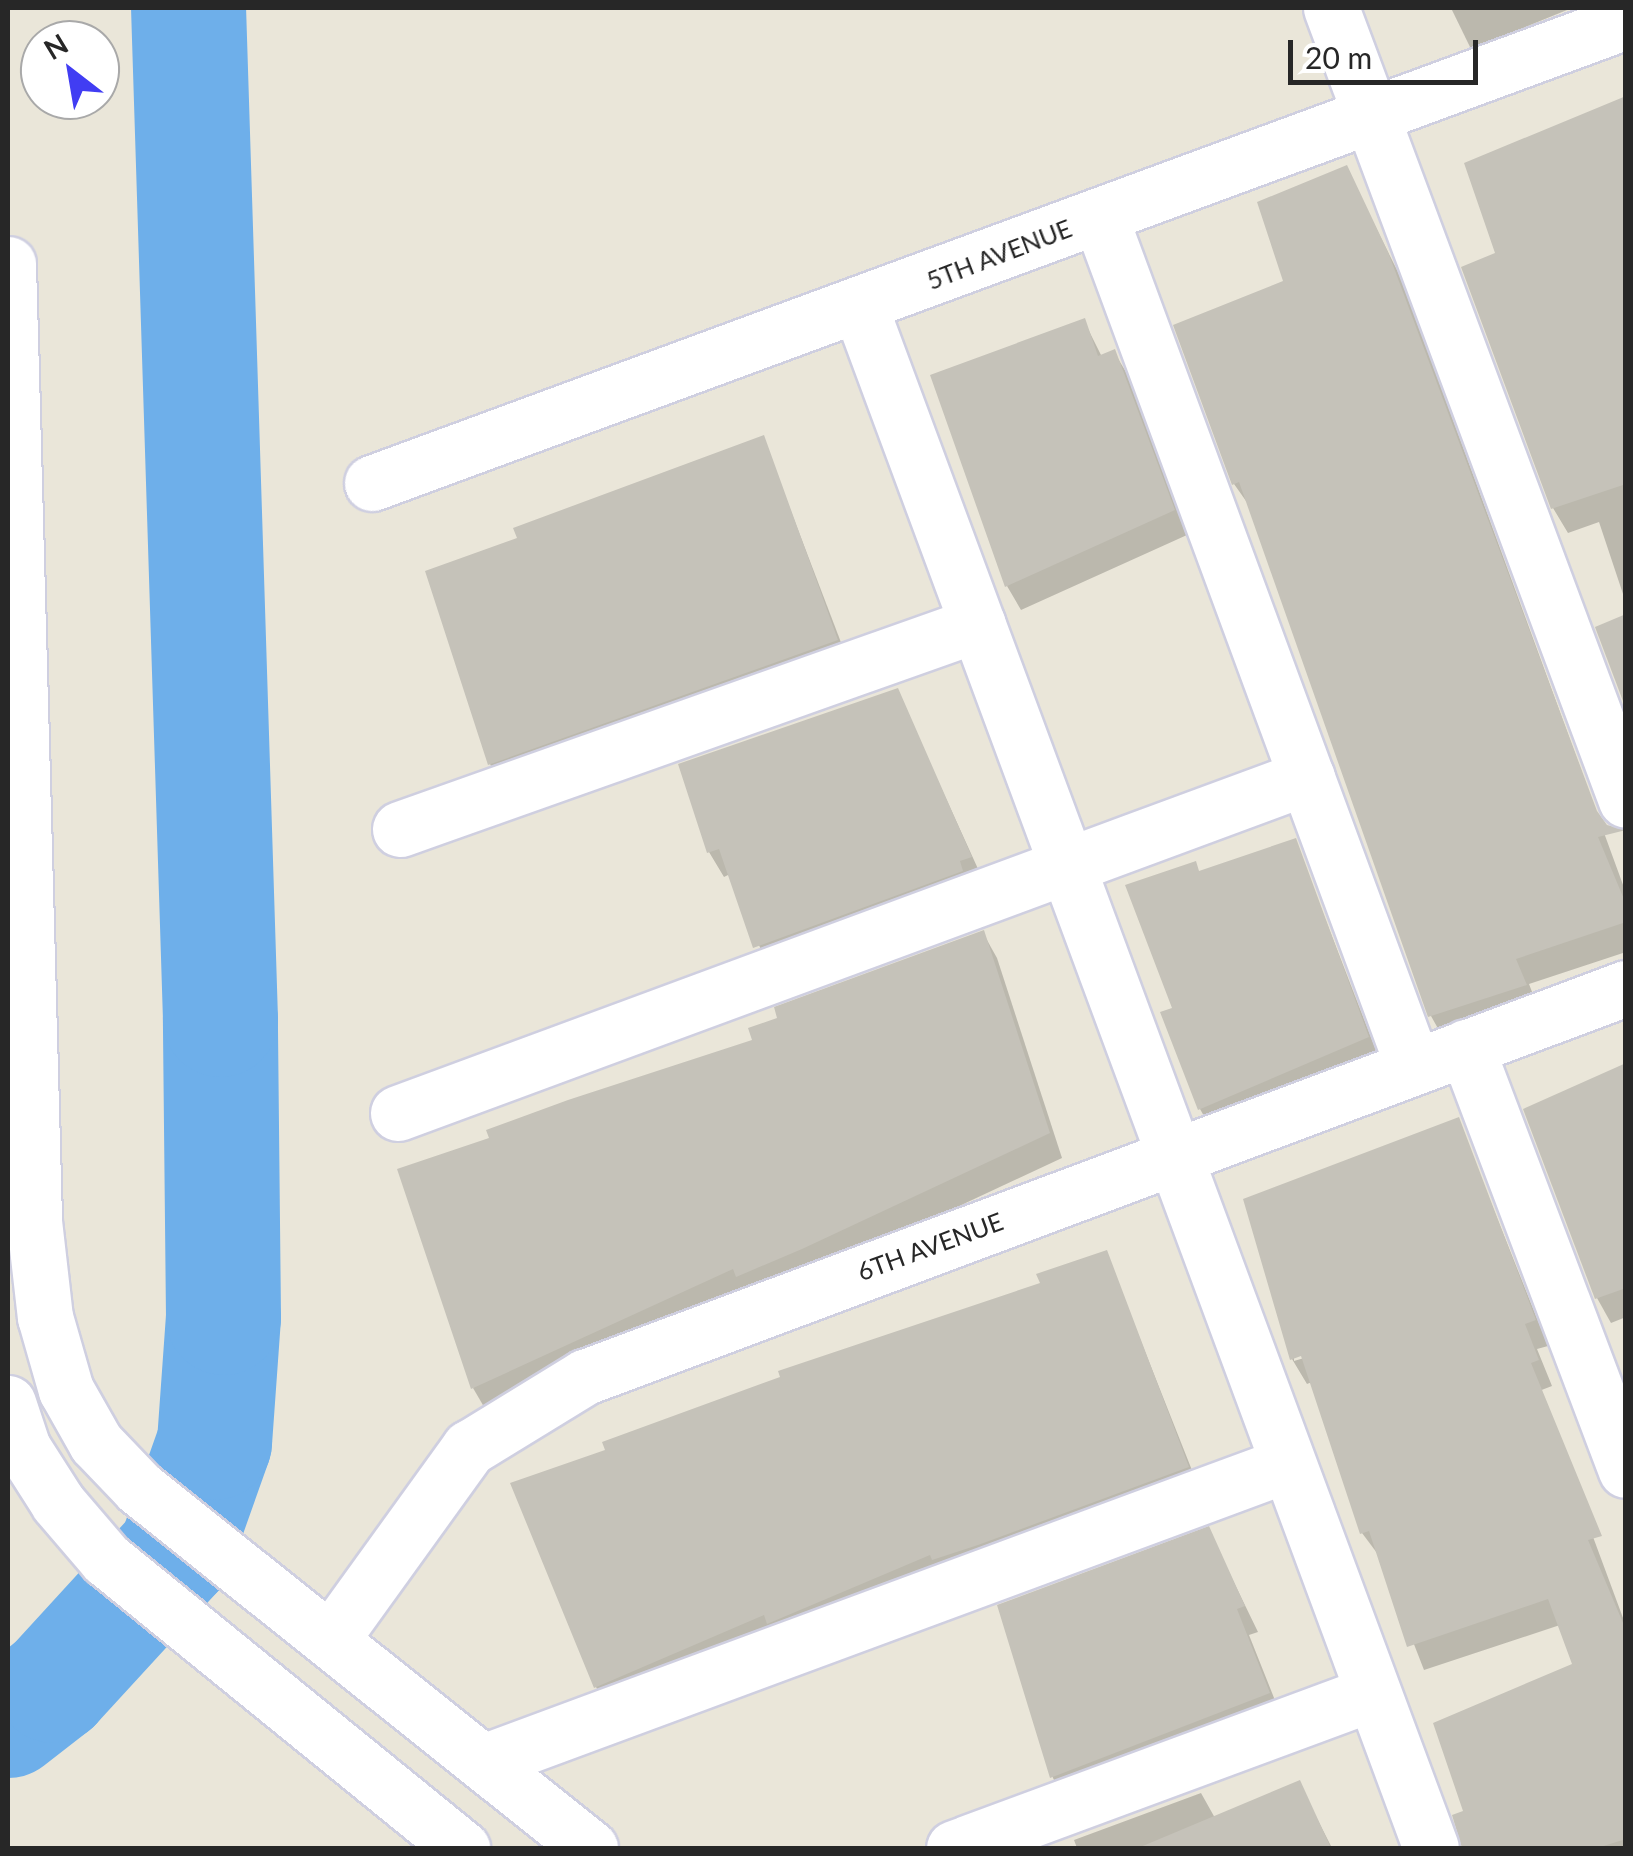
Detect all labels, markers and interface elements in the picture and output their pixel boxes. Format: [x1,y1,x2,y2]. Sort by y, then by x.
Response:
north arrow [20,20,120,120]
scale bar [1293,20,1483,82]
text: N [38,26,74,66]
text: 20 m [1305,39,1372,75]
street label: 5TH AVENUE [922,212,1076,296]
street label: 6TH AVENUE [853,1206,1007,1286]

